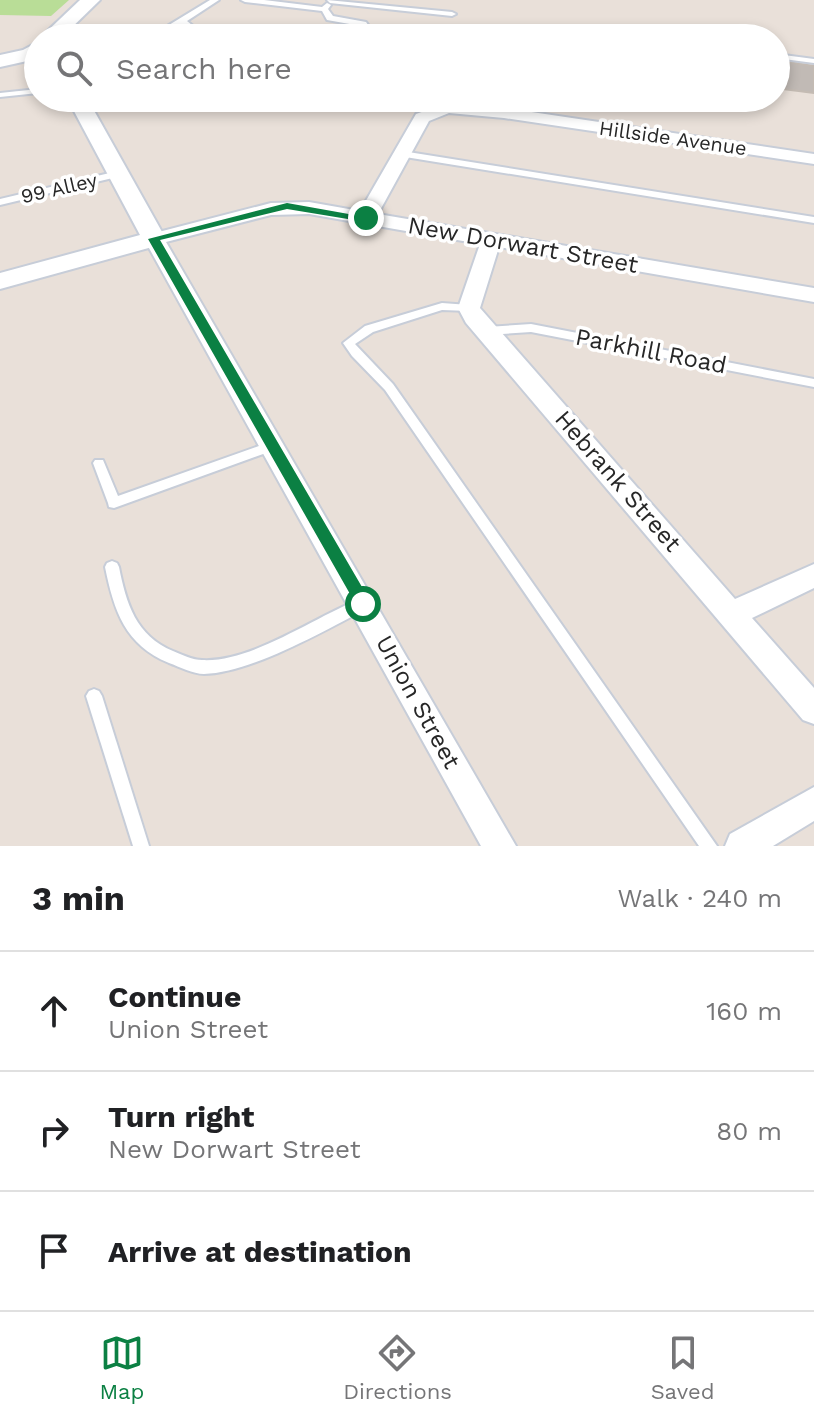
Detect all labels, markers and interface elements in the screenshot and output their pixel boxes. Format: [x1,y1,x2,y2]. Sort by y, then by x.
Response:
search box [24,24,790,112]
icon: search [52,46,96,90]
text: Search here [116,51,292,86]
street label: Hillside Avenue [598,116,748,160]
street label: 99 Alley [19,167,100,208]
route end [348,200,384,236]
street label: New Dorwart Street [406,211,640,279]
street label: Parkhill Road [573,323,729,379]
street label: Hebrank Street [549,405,687,557]
route start [345,586,381,622]
street label: Union Street [370,631,466,773]
text: 3 min [32,878,125,918]
text: Walk · 240 m [618,883,782,913]
text: Continue [108,979,241,1014]
icon: ahead [32,989,76,1033]
text: 160 m [706,996,782,1026]
text: Union Street [108,1014,268,1044]
text: Turn right [108,1099,254,1134]
icon: right [32,1109,76,1153]
text: 80 m [716,1116,782,1146]
text: New Dorwart Street [108,1134,361,1164]
icon: arrive [32,1229,76,1273]
text: Arrive at destination [108,1234,412,1269]
tab: Map [99,1331,144,1404]
tab: Directions [343,1331,452,1404]
tab: Saved [651,1331,715,1404]

